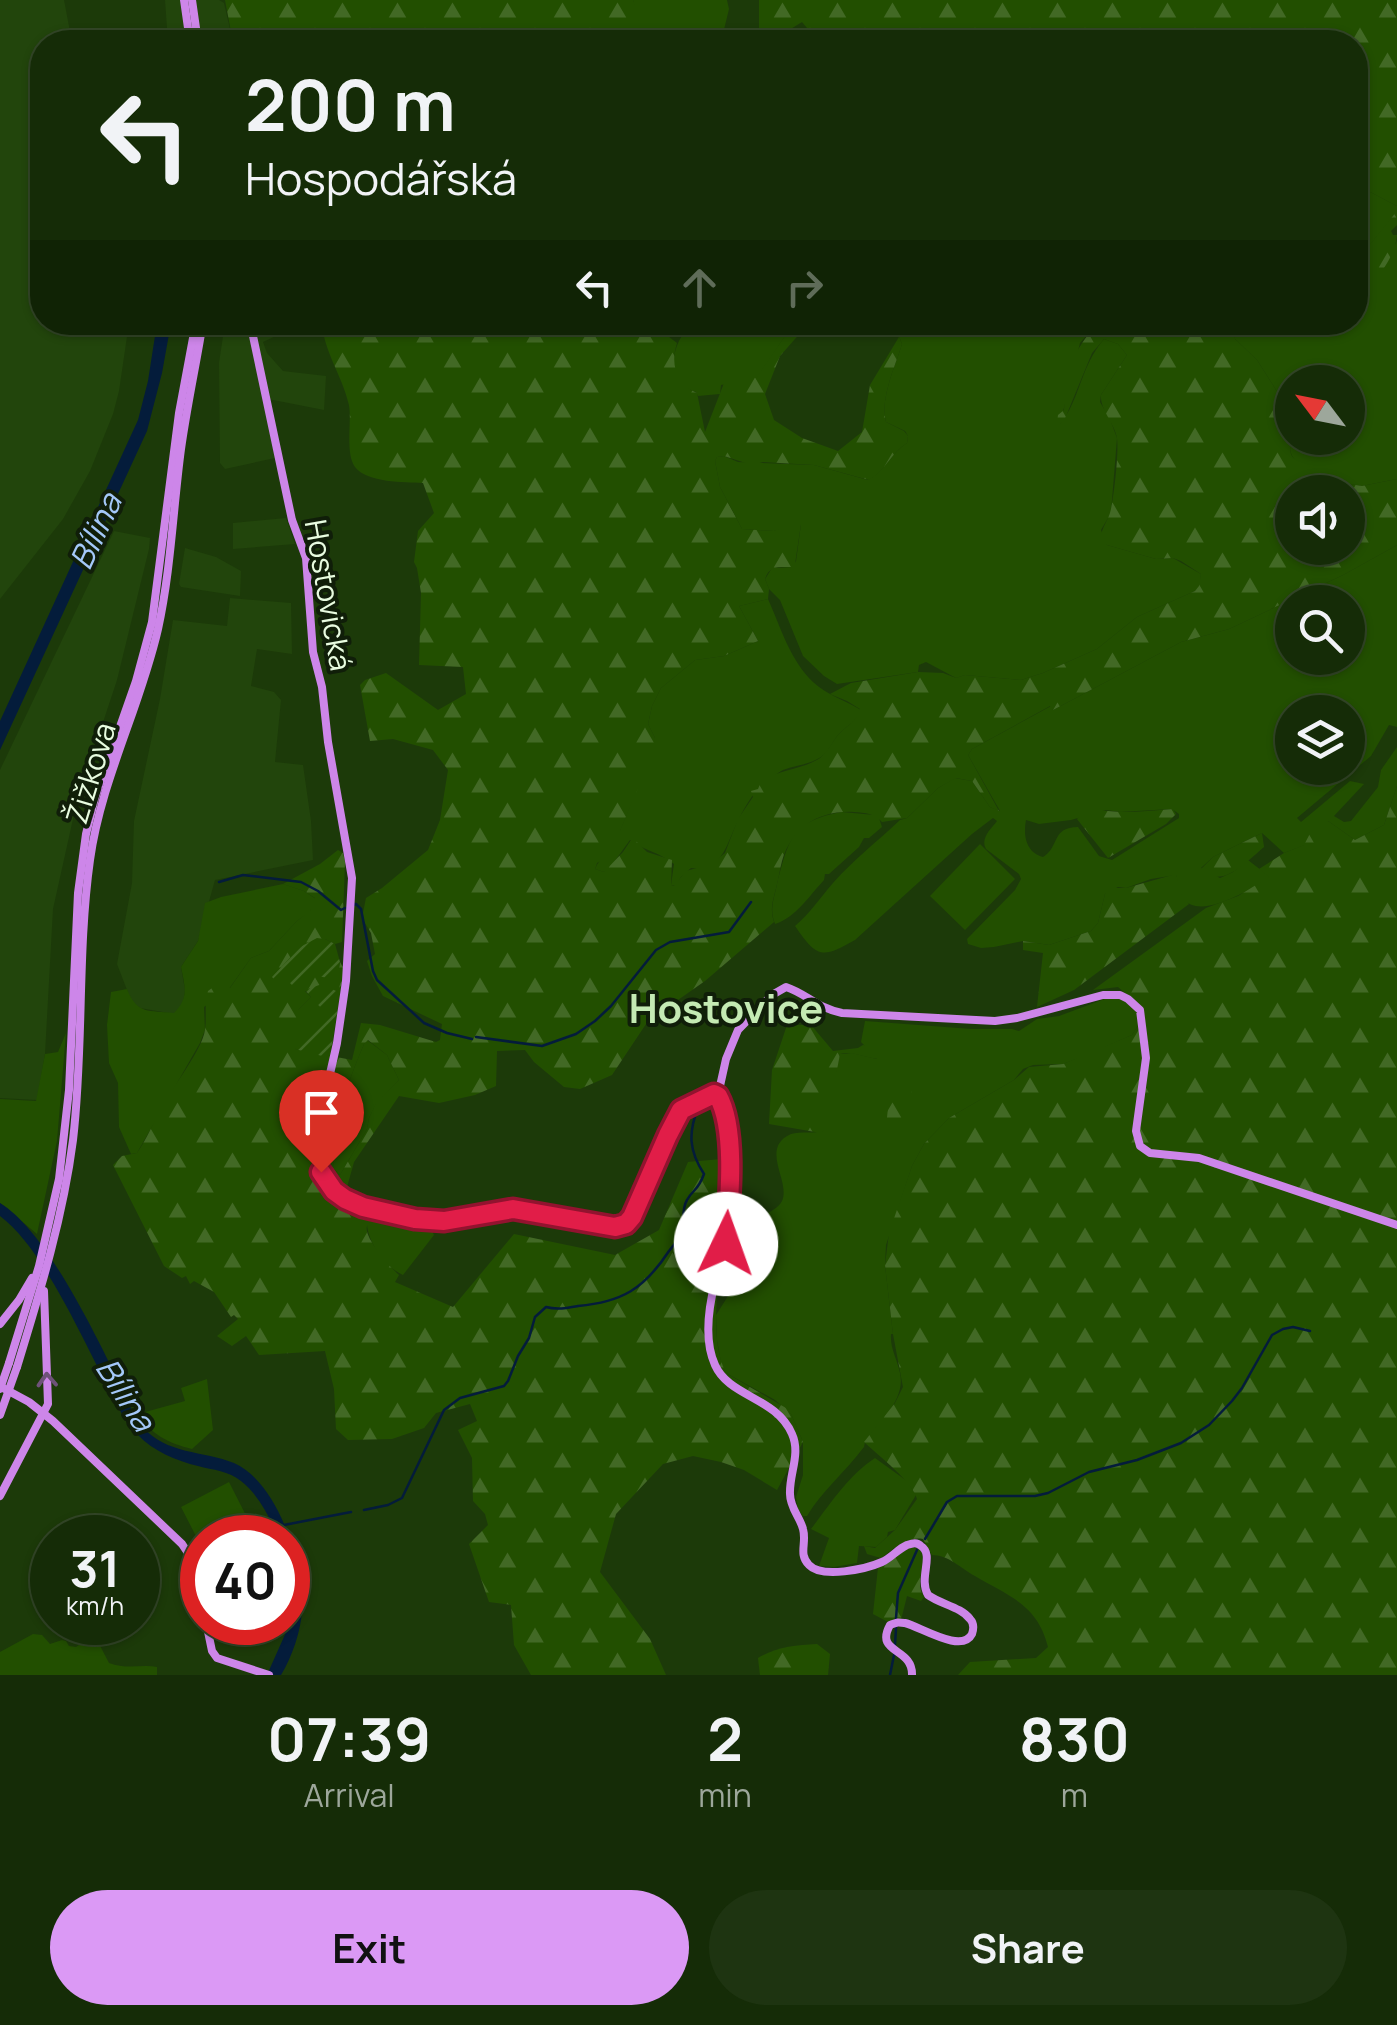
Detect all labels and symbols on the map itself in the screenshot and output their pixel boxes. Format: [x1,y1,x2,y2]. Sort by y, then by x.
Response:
north arrow [1275,365,1365,455]
water label: Bílina [58,484,133,576]
street label: Hostovická [296,516,362,674]
street label: Žižkova [55,717,125,829]
district label: Hostovice [629,980,823,1035]
pin [279,1070,364,1173]
position arrow [674,1192,778,1296]
water label: Bílina [86,1349,167,1441]
one-way arrow [37,1372,58,1388]
speed limit sign: 40 [180,1515,310,1645]

